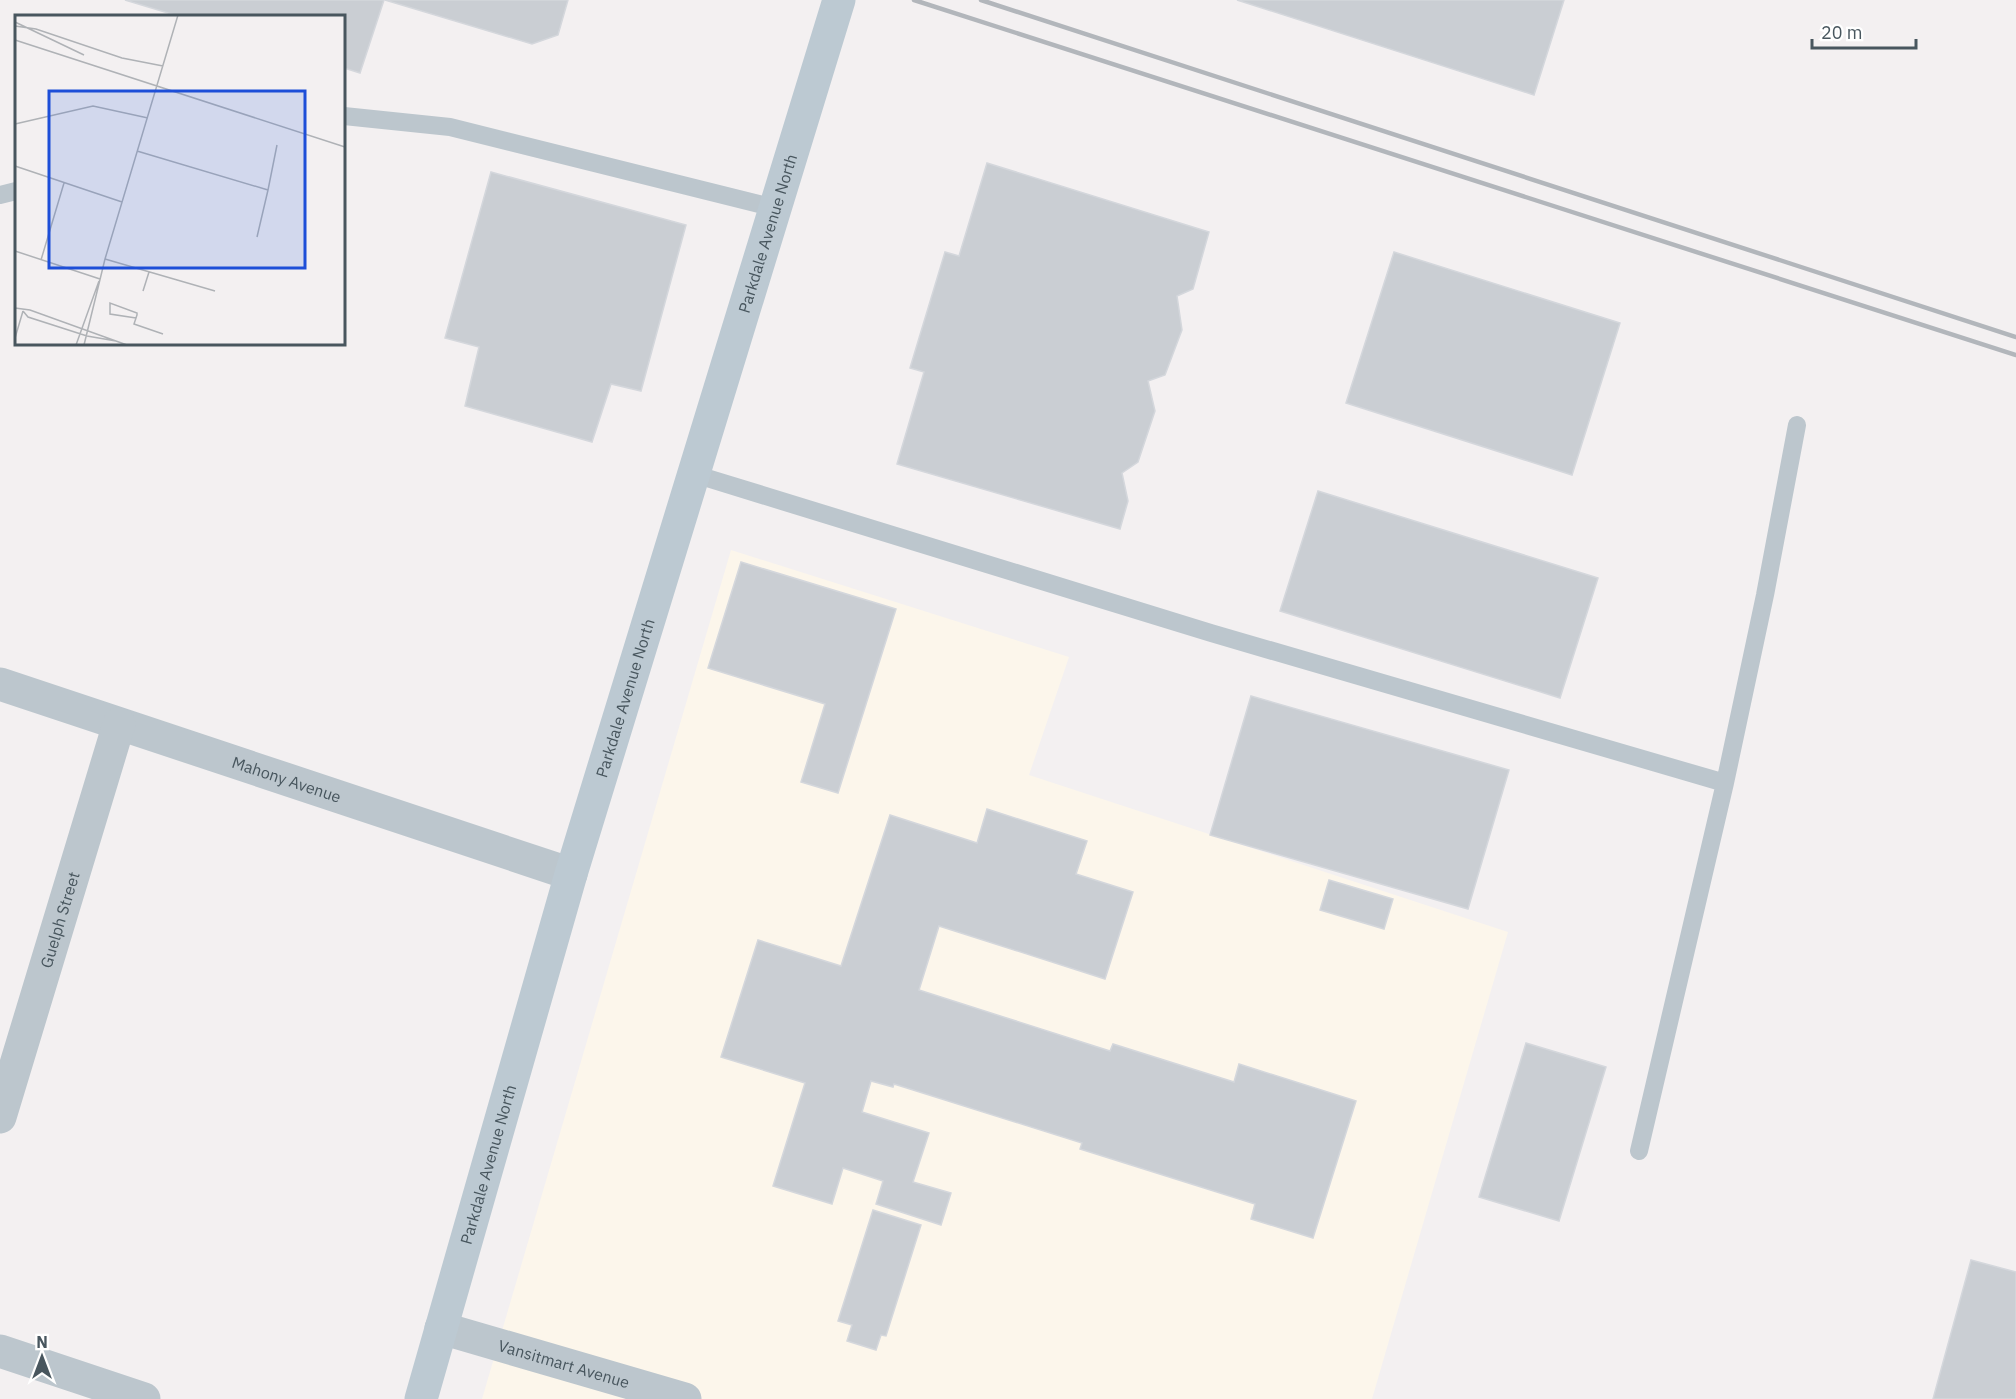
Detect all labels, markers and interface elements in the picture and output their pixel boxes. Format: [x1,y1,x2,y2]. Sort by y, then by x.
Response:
scale bar [1812,12,1916,50]
inset map [15,15,345,345]
text: 20 m [1821,21,1863,44]
street label: Parkdale Avenue North [734,152,801,315]
street label: Parkdale Avenue North [591,616,659,780]
street label: Mahony Avenue [229,752,344,807]
street label: Guelph Street [36,869,84,970]
street label: Parkdale Avenue North [456,1082,520,1247]
north arrow [12,1327,72,1387]
text: N [36,1332,48,1352]
street label: Vansitmart Avenue [496,1335,632,1392]

